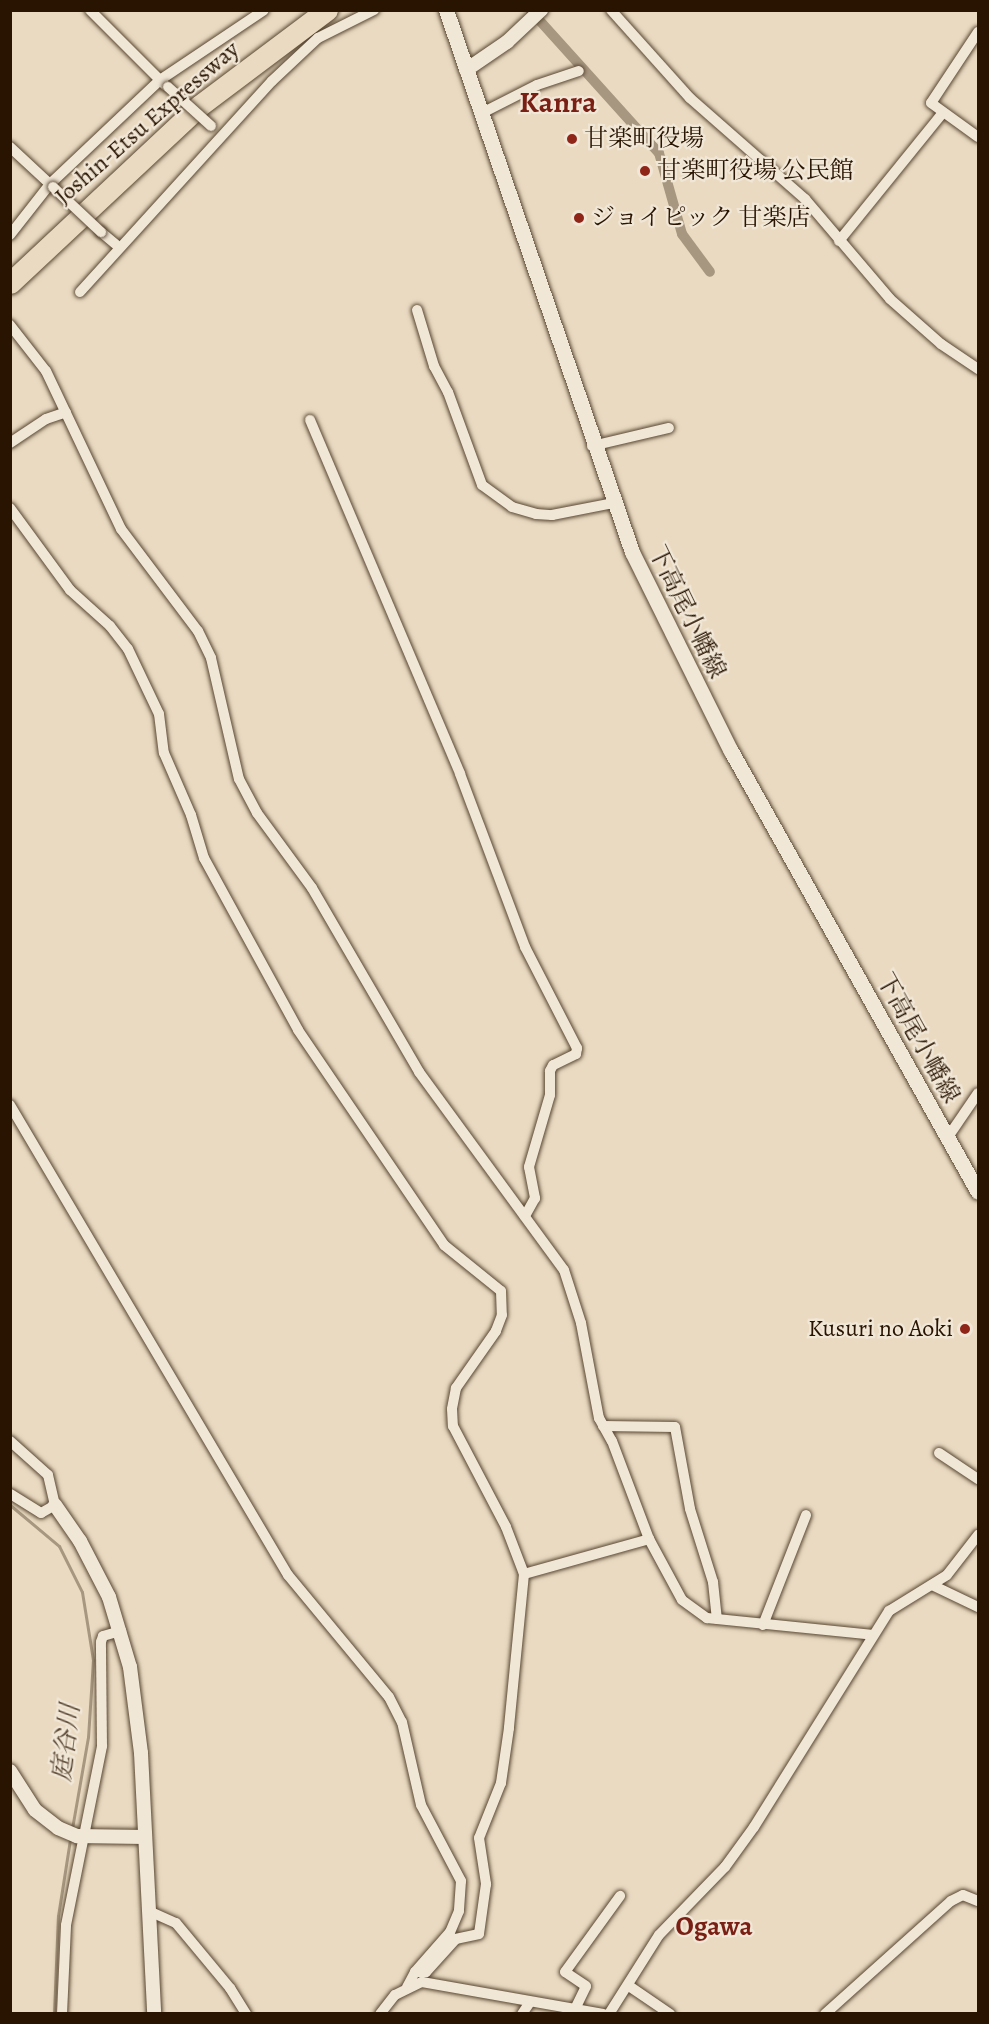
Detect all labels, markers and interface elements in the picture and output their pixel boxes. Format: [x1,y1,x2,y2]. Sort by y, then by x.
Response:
street label: Joshin-Etsu Expressway [49,35,245,211]
district label: Kanra [519,84,597,120]
place label: 甘楽町役場 [584,125,704,153]
marker: 甘楽町役場 [565,132,579,146]
place label: 甘楽町役場 公民館 [657,157,854,185]
marker: 甘楽町役場 公民館 [638,164,652,178]
place label: ジョイピック 甘楽店 [591,204,812,232]
marker: ジョイピック 甘楽店 [572,211,586,225]
street label: 下高尾小幡線 [642,541,732,683]
street label: 下高尾小幡線 [870,968,966,1108]
place label: Kusuri no Aoki [808,1315,953,1343]
marker: Kusuri no Aoki [958,1322,972,1336]
water label: 庭谷川 [46,1702,86,1784]
district label: Ogawa [676,1911,752,1943]

